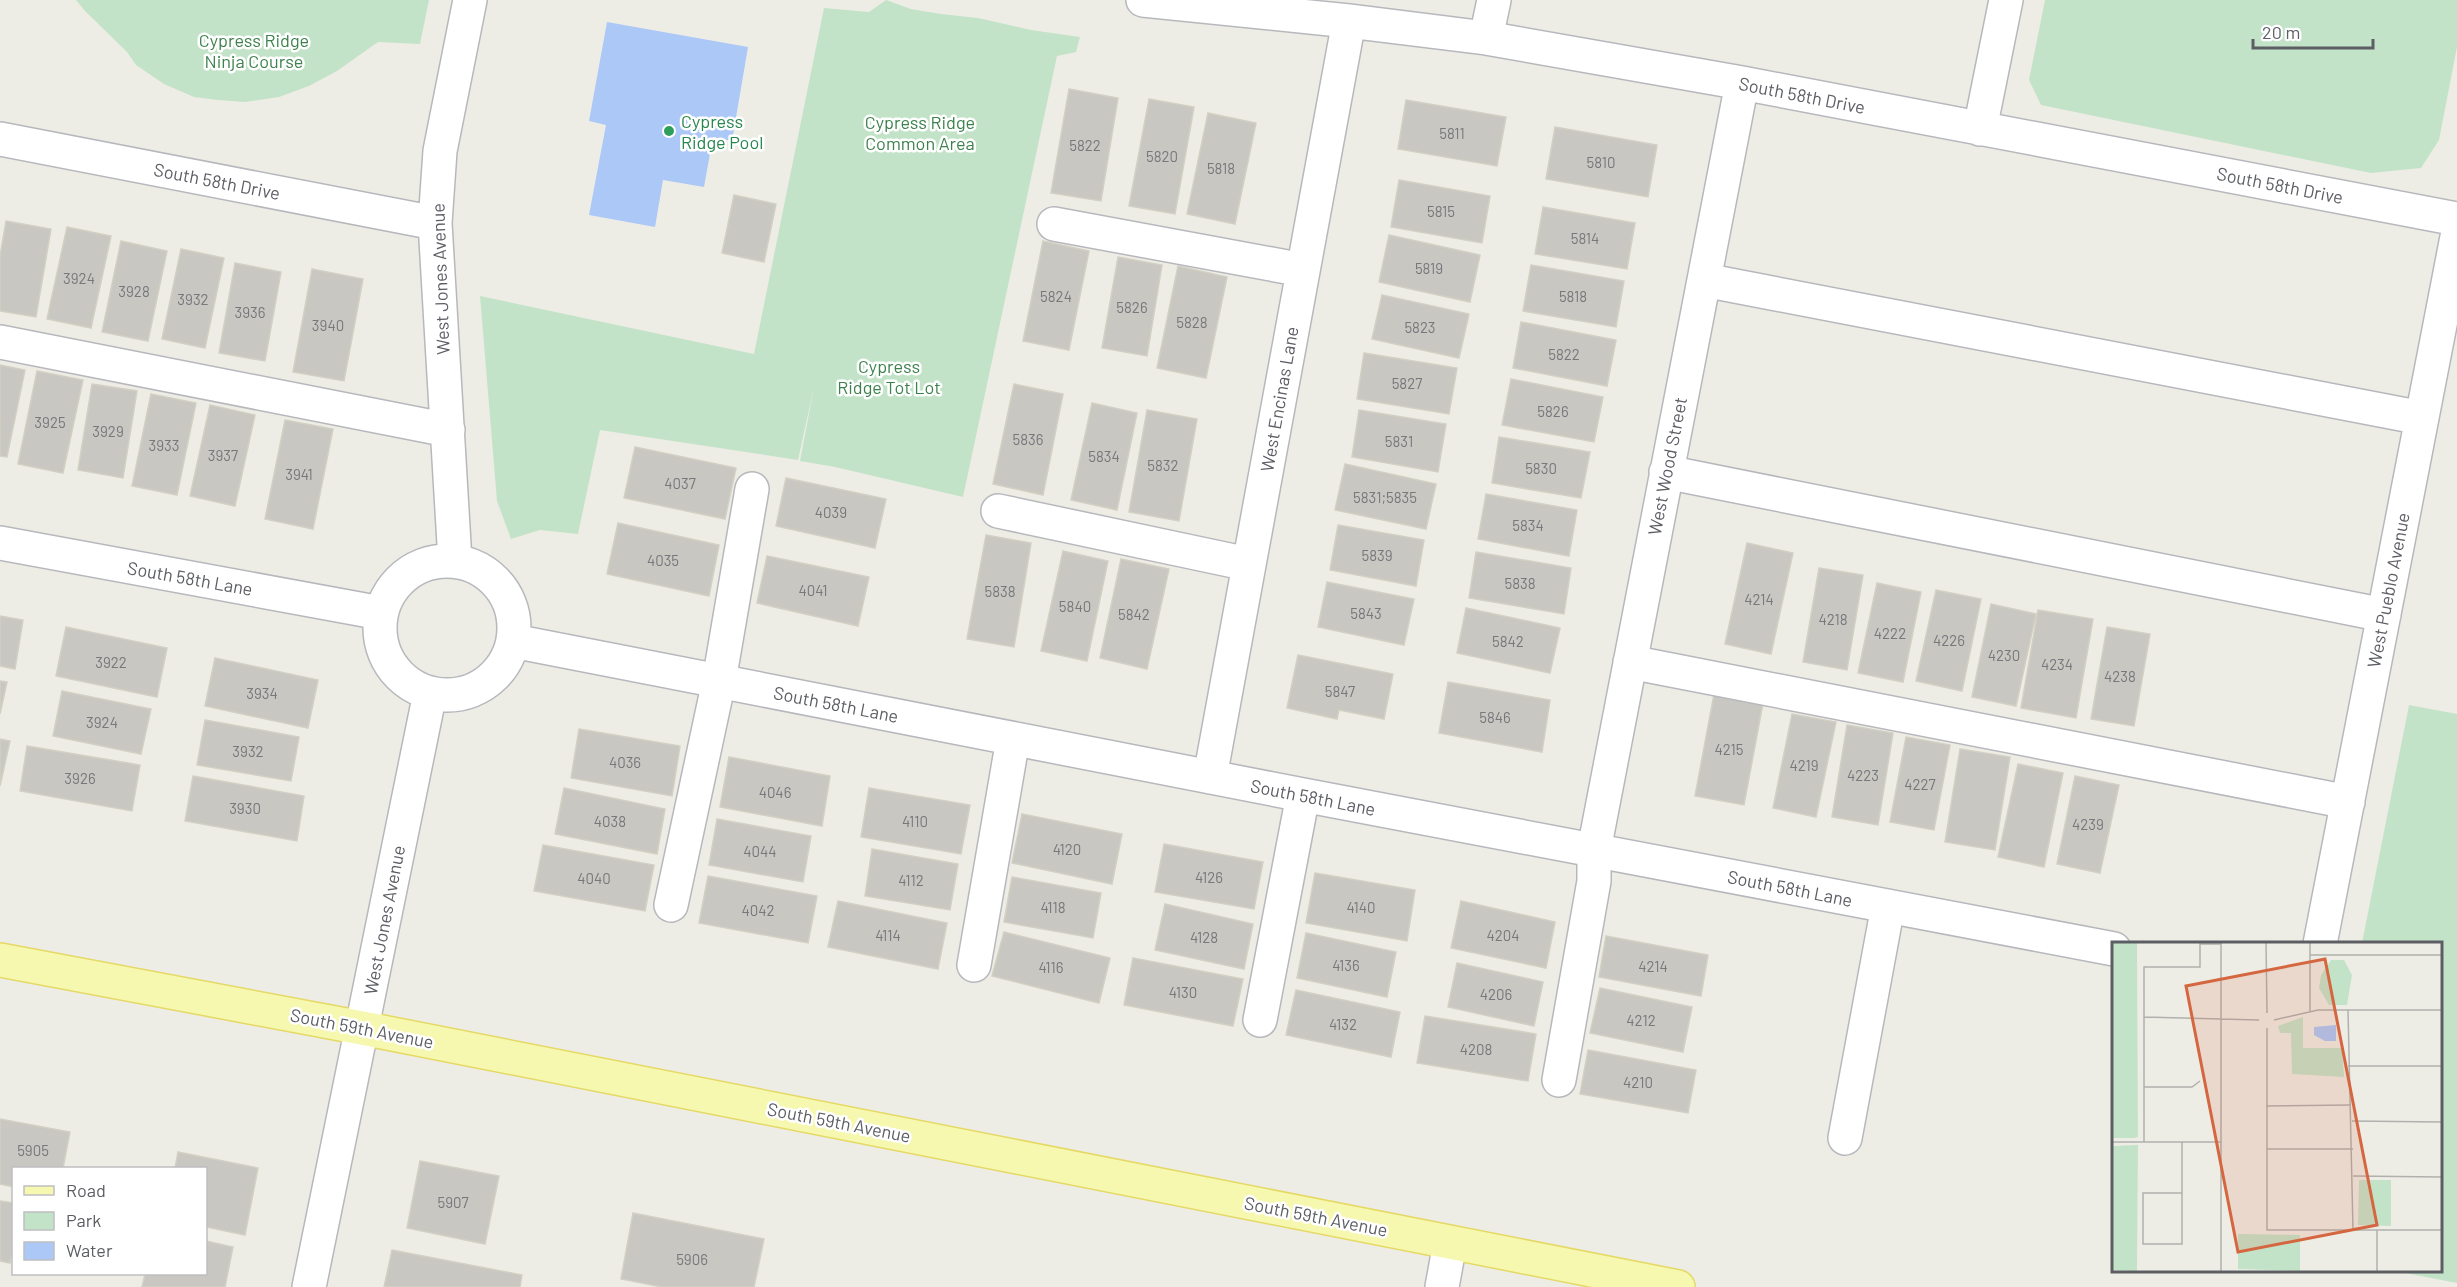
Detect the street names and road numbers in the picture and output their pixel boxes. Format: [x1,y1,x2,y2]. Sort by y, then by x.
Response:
street label: South 58th Drive [1737,72,1867,118]
street label: South 58th Drive [152,158,282,204]
street label: South 58th Drive [2215,162,2345,208]
street label: West Jones Avenue [426,203,454,355]
street label: West Encinas Lane [1255,325,1303,473]
street label: West Wood Street [1643,395,1691,537]
street label: West Pueblo Avenue [2362,511,2414,669]
street label: South 58th Lane [126,556,254,600]
street label: South 58th Lane [772,681,900,727]
street label: South 58th Lane [1249,774,1377,820]
street label: West Jones Avenue [359,843,409,997]
street label: South 58th Lane [1726,865,1854,911]
street label: South 59th Avenue [288,1003,436,1053]
street label: South 59th Avenue [765,1097,913,1147]
street label: South 59th Avenue [1242,1191,1390,1241]

